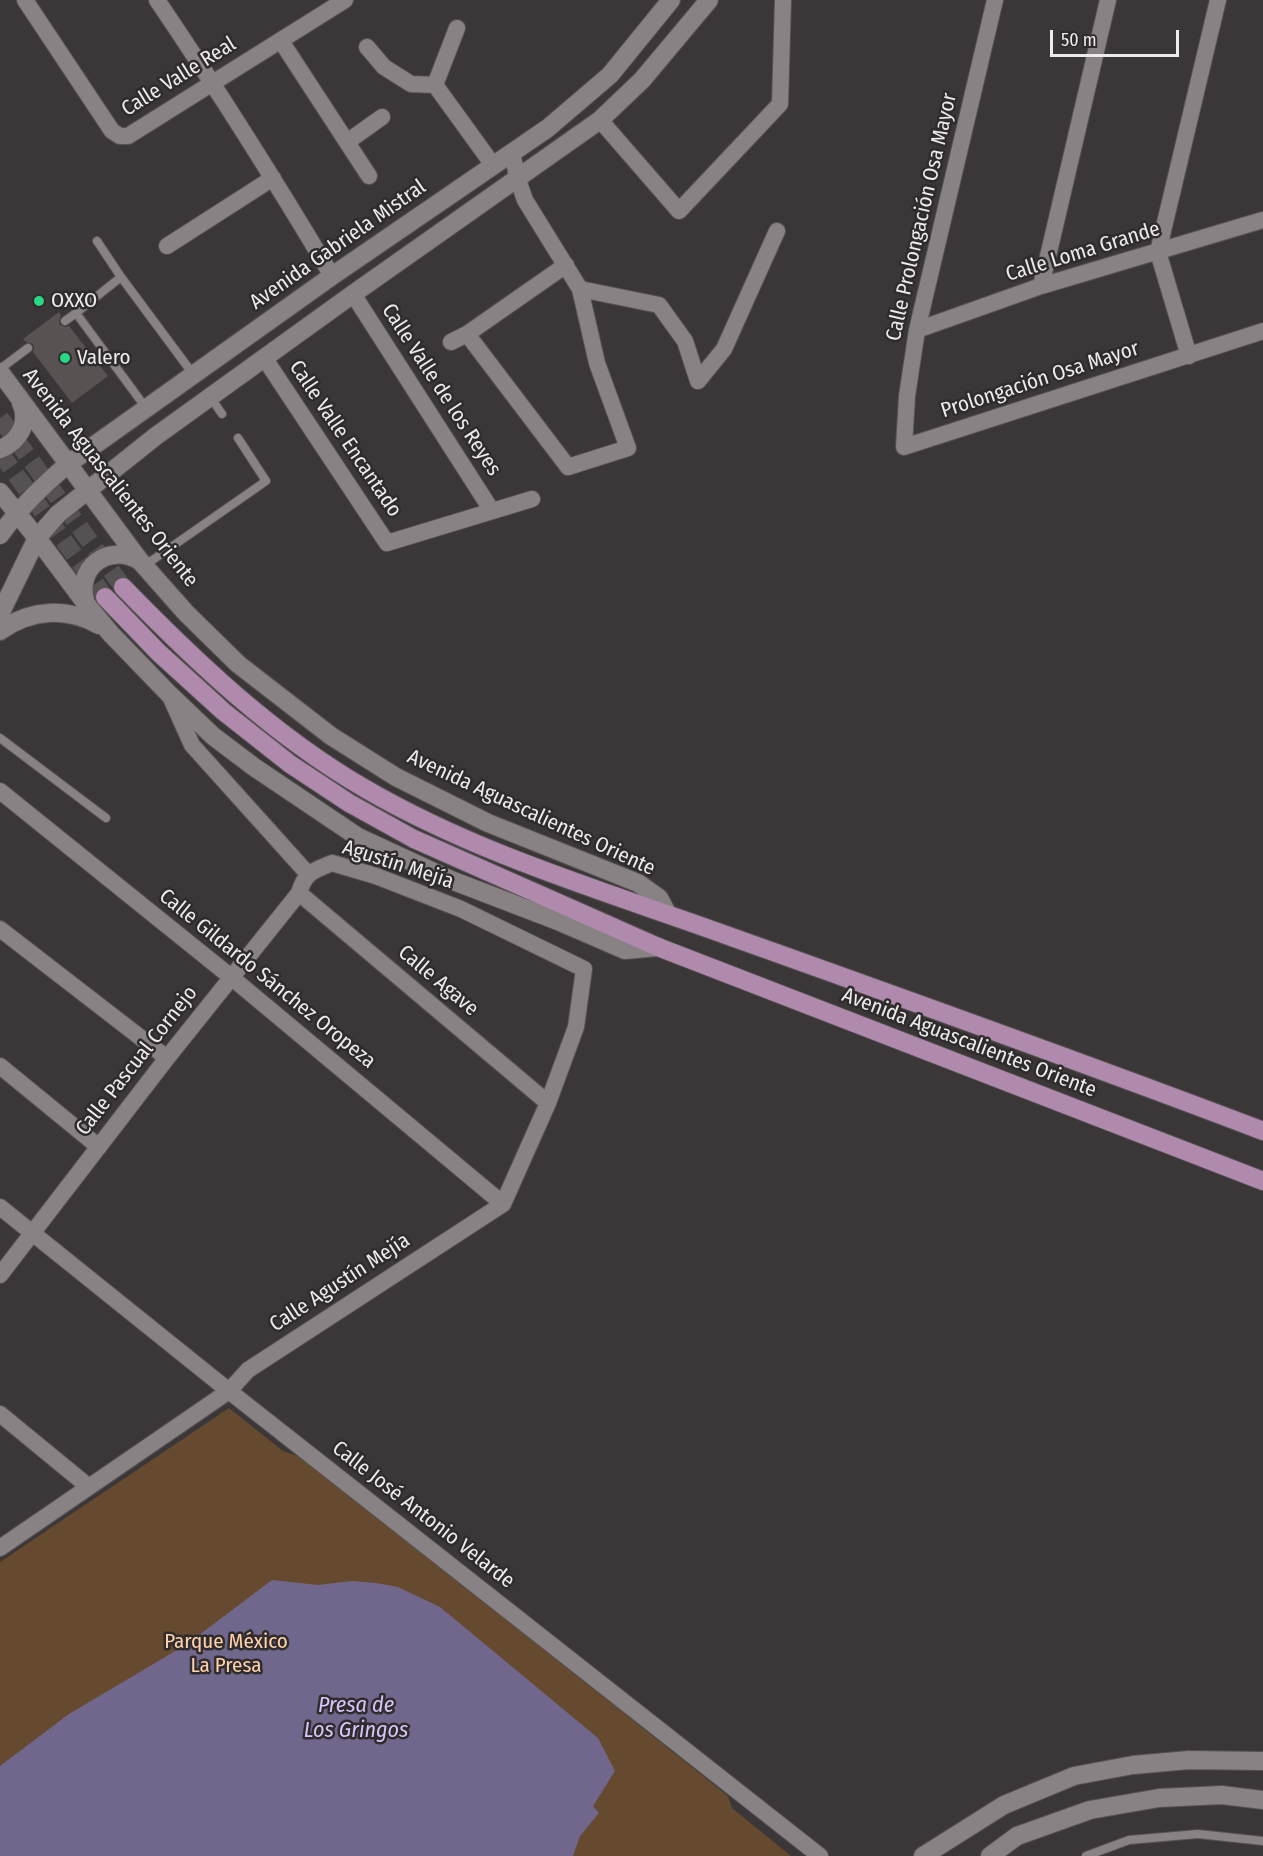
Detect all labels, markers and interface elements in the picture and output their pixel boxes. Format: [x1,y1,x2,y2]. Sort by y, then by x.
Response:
scale bar [1053,18,1182,56]
text: 50 m [1061,29,1097,51]
street label: Calle Valle Real [117,32,241,122]
street label: Calle Prolongación Osa Mayor [881,91,963,343]
street label: Avenida Gabriela Mistral [245,175,431,315]
street label: Calle Loma Grande [1003,217,1163,287]
place label: OXXO [51,288,97,314]
marker: OXXO [32,294,46,308]
street label: Calle Valle de los Reyes [376,299,506,481]
street label: Prolongación Osa Mayor [938,336,1142,424]
place label: Valero [77,345,131,371]
marker: Valero [58,351,72,365]
street label: Calle Valle Encantado [283,356,407,522]
street label: Avenida Aguascalientes Oriente [17,364,203,592]
street label: Avenida Aguascalientes Oriente [403,744,659,882]
street label: Agustín Mejía [339,835,457,895]
street label: Calle Gildardo Sánchez Oropeza [154,884,380,1074]
street label: Calle Agave [393,940,483,1022]
street label: Calle Pascual Cornejo [71,981,203,1141]
street label: Avenida Aguascalientes Oriente [838,983,1100,1103]
street label: Calle Agustín Mejía [265,1228,415,1338]
street label: Calle José Antonio Velarde [327,1436,519,1594]
park label: Parque México La Presa [164,1629,288,1679]
water label: Presa de Los Gringos [304,1693,408,1744]

